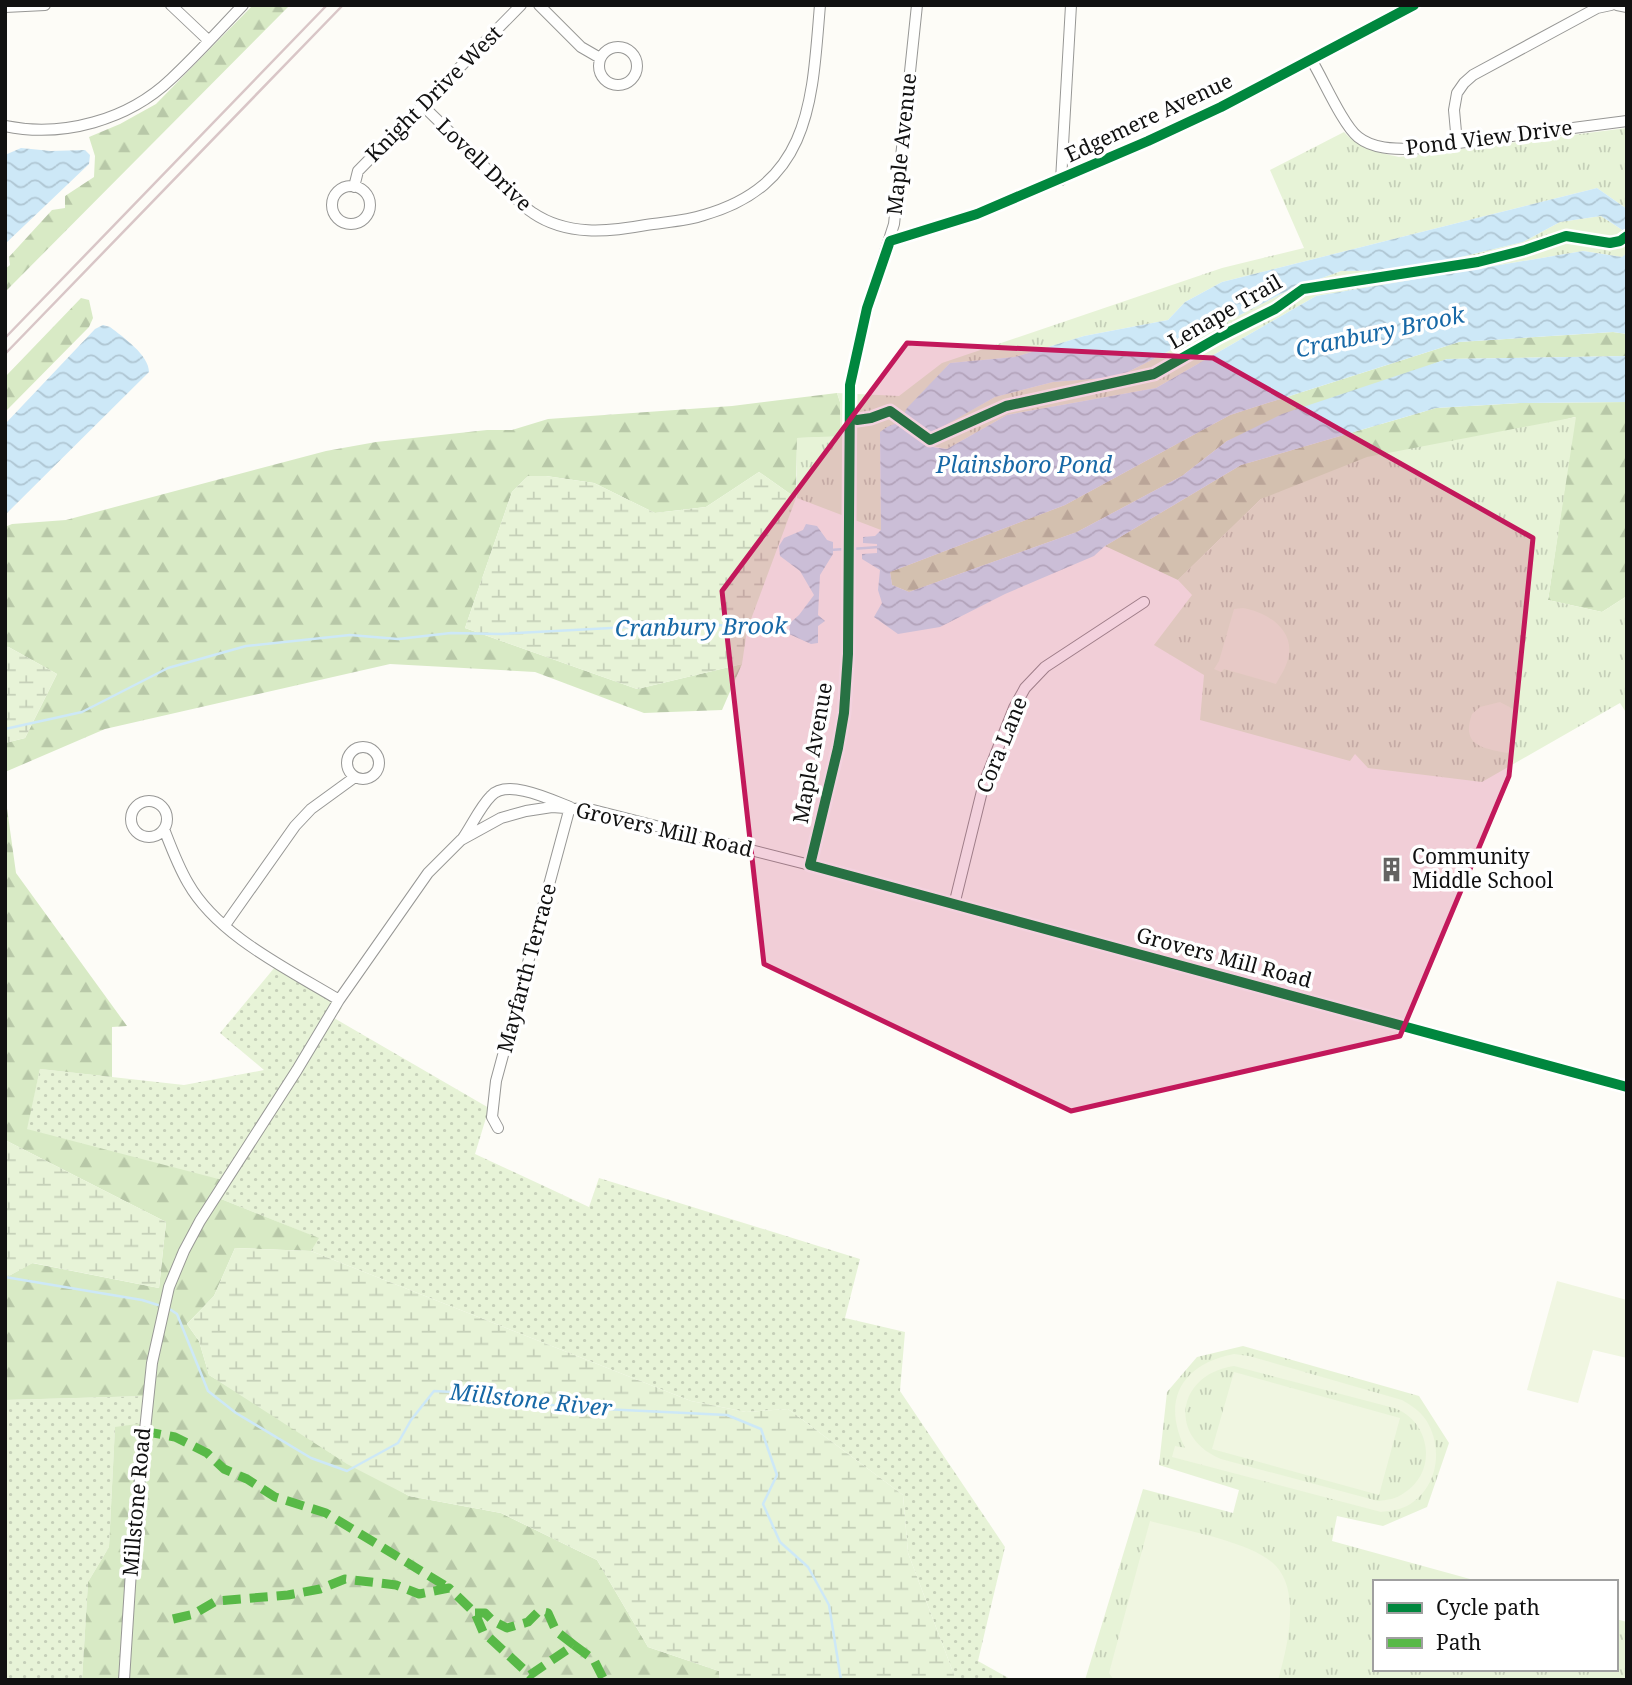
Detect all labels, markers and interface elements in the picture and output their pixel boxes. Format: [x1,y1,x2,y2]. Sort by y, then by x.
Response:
street label: Knight Drive West [359,19,508,168]
street label: Edgemere Avenue [1061,66,1237,168]
street label: Maple Avenue [880,71,922,216]
street label: Lovell Drive [431,112,538,217]
street label: Pond View Drive [1404,113,1574,161]
street label: Lenape Trail [1163,267,1287,355]
water label: Cranbury Brook [1292,297,1468,365]
water label: Plainsboro Pond [935,448,1113,480]
water label: Cranbury Brook [615,608,788,644]
street label: Maple Avenue [786,680,838,826]
street label: Cora Lane [969,692,1033,797]
street label: Grovers Mill Road [573,795,756,863]
place label: Community Middle School [1412,842,1554,894]
building icon: Community Middle School [1378,855,1406,883]
street label: Mayfarth Terrace [490,880,562,1056]
street label: Grovers Mill Road [1133,920,1315,994]
water label: Millstone River [448,1374,614,1423]
street label: Millstone Road [116,1426,156,1577]
legend [1373,1580,1618,1671]
text: Cycle path [1436,1593,1540,1621]
text: Path [1436,1628,1481,1656]

